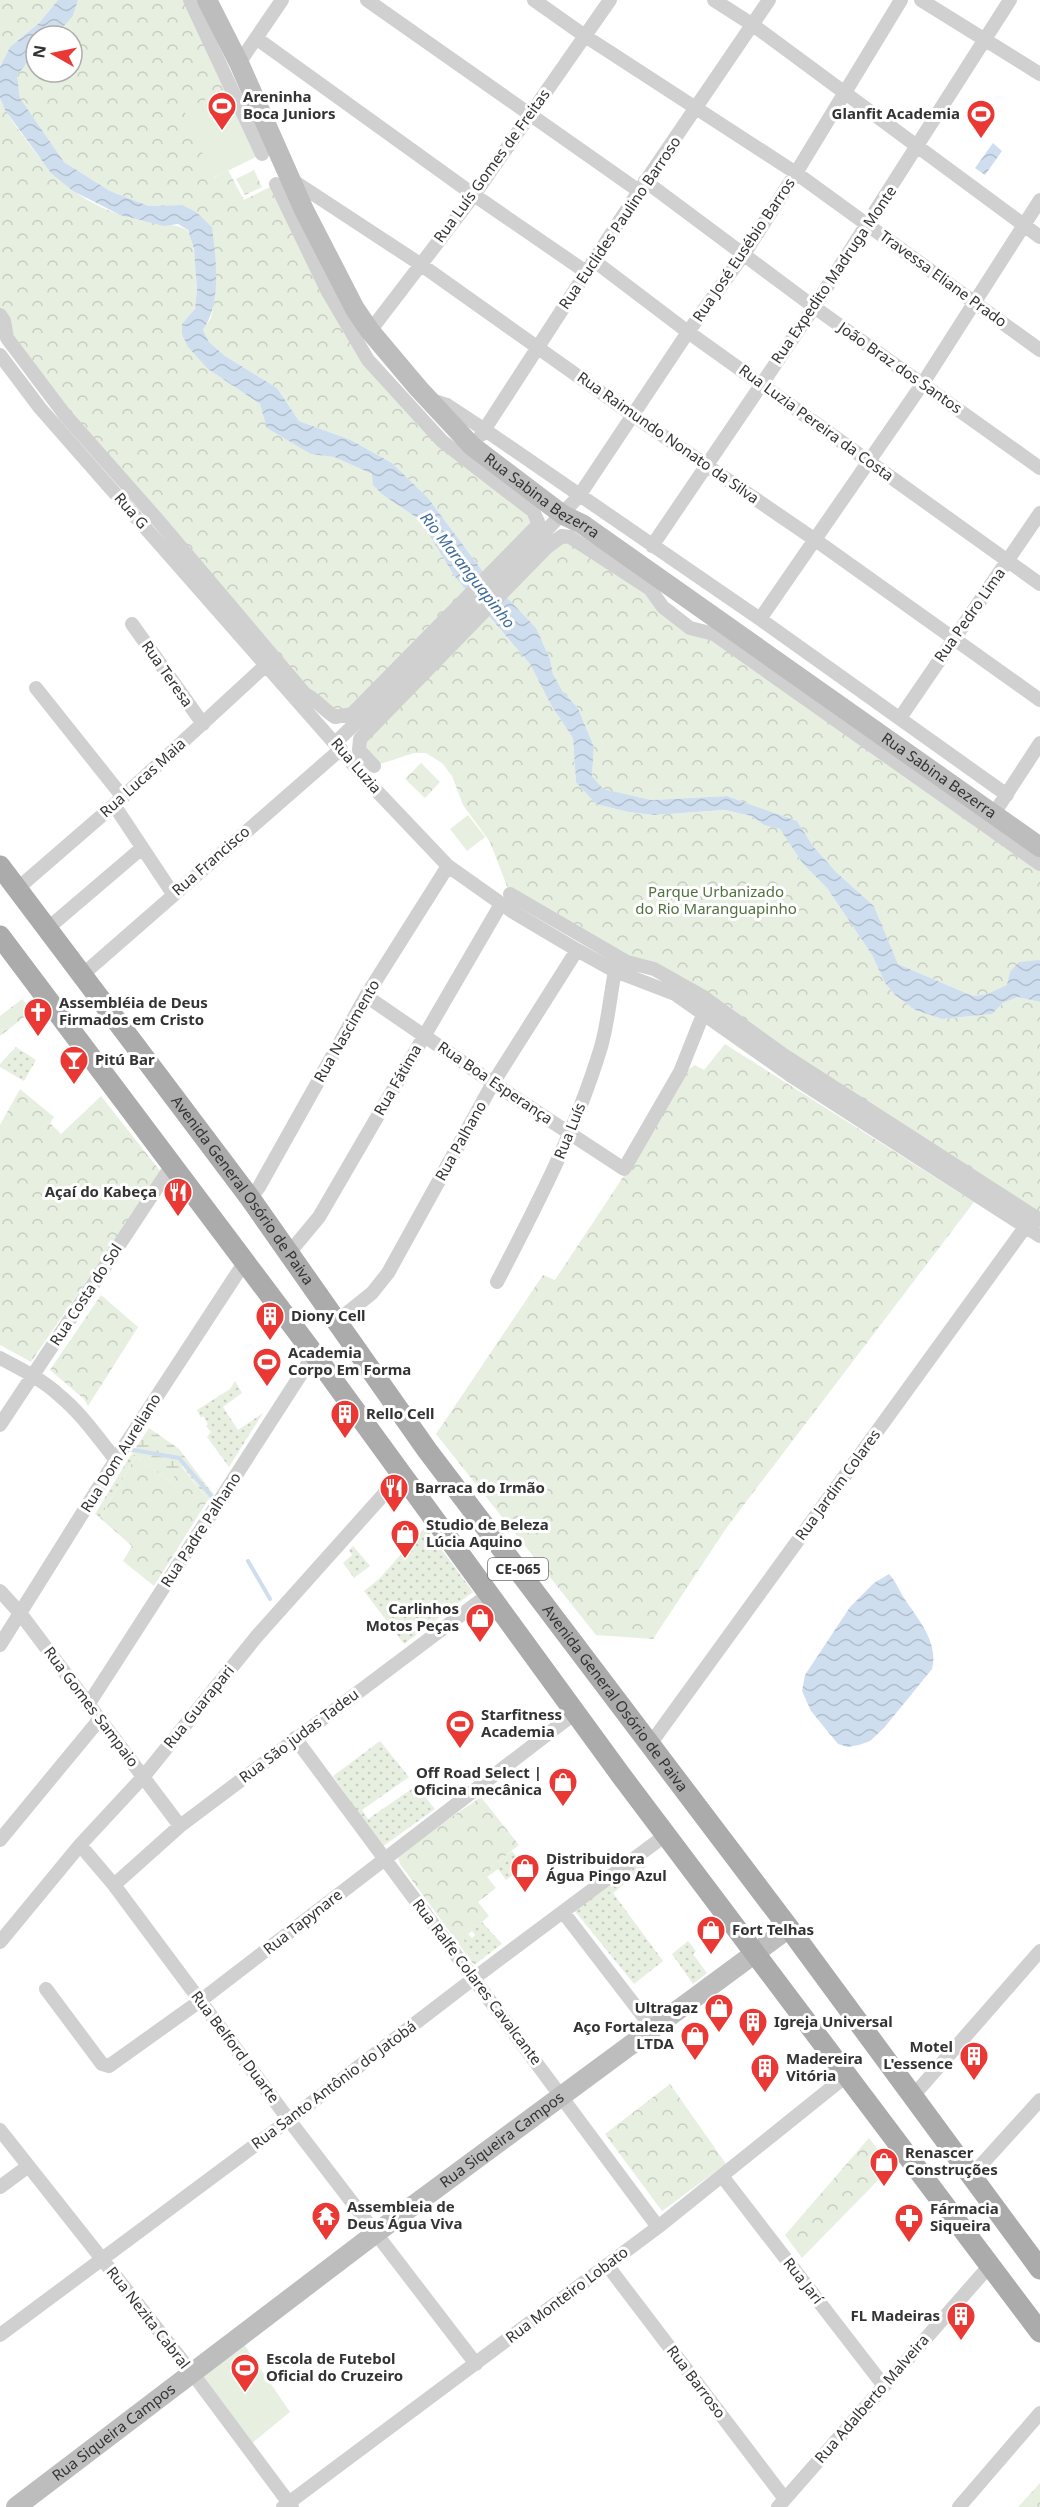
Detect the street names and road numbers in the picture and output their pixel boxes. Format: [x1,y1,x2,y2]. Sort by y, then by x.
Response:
street label: Rua Luís Gomes de Freitas [429,85,554,246]
street label: Rua Euclides Paulino Barroso [554,132,685,313]
street label: Rua José Eusébio Barros [687,174,799,325]
street label: Rua Expedito Madruga Monte [766,182,900,367]
street label: Travessa Eliane Prado [876,225,1011,331]
street label: João Braz dos Santos [833,316,966,417]
street label: Rua Luzia Pereira da Costa [735,359,898,485]
street label: Rua Raimundo Nonato da Silva [574,367,763,508]
street label: Rua Sabina Bezerra [481,448,604,542]
street label: Rua G [110,488,153,533]
street label: Rua Pedro Lima [929,563,1009,666]
street label: Rua Teresa [138,636,198,711]
street label: Rua Sabina Bezerra [878,727,1001,822]
street label: Rua Lucas Maia [95,733,190,821]
street label: Rua Luzia [327,733,386,797]
street label: Rua Francisco [167,821,253,900]
street label: Rua Nascimento [309,976,384,1085]
street label: Rua Boa Esperança [434,1036,557,1128]
street label: Rua Fátima [369,1040,426,1119]
street label: Avenida General Osório de Paiva [167,1091,319,1288]
street label: Rua Palhano [430,1097,490,1184]
street label: Rua Luís [549,1099,589,1162]
street label: Rua Costa do Sol [45,1240,126,1349]
street label: Rua Dom Aureliano [75,1389,165,1516]
street label: Rua Jardim Colares [790,1425,884,1544]
street label: Rua Padre Palhano [155,1468,245,1591]
road number: CE-065 [488,1558,548,1580]
street label: Avenida General Osório de Paiva [539,1600,693,1795]
street label: Rua Gomes Sampaio [40,1642,144,1771]
street label: Rua Guarapari [158,1661,238,1752]
street label: Rua São judas Tadeu [235,1684,362,1787]
street label: Rua Tapynare [259,1884,346,1958]
street label: Rua Ralfe Colares Cavalcante [409,1894,547,2068]
street label: Rua Belford Duarte [187,1986,284,2106]
street label: Rua Santo Antônio do Jatobá [247,2016,420,2153]
street label: Rua Siqueira Campos [435,2087,567,2192]
street label: Rua Monteiro Lobato [501,2242,632,2347]
street label: Rua Jarí [779,2253,829,2309]
street label: Rua Nezita Cabral [103,2262,195,2373]
street label: Rua Adalberto Malveira [810,2330,933,2467]
street label: Rua Barroso [663,2341,731,2422]
street label: Rua Siqueira Campos [48,2378,179,2485]

